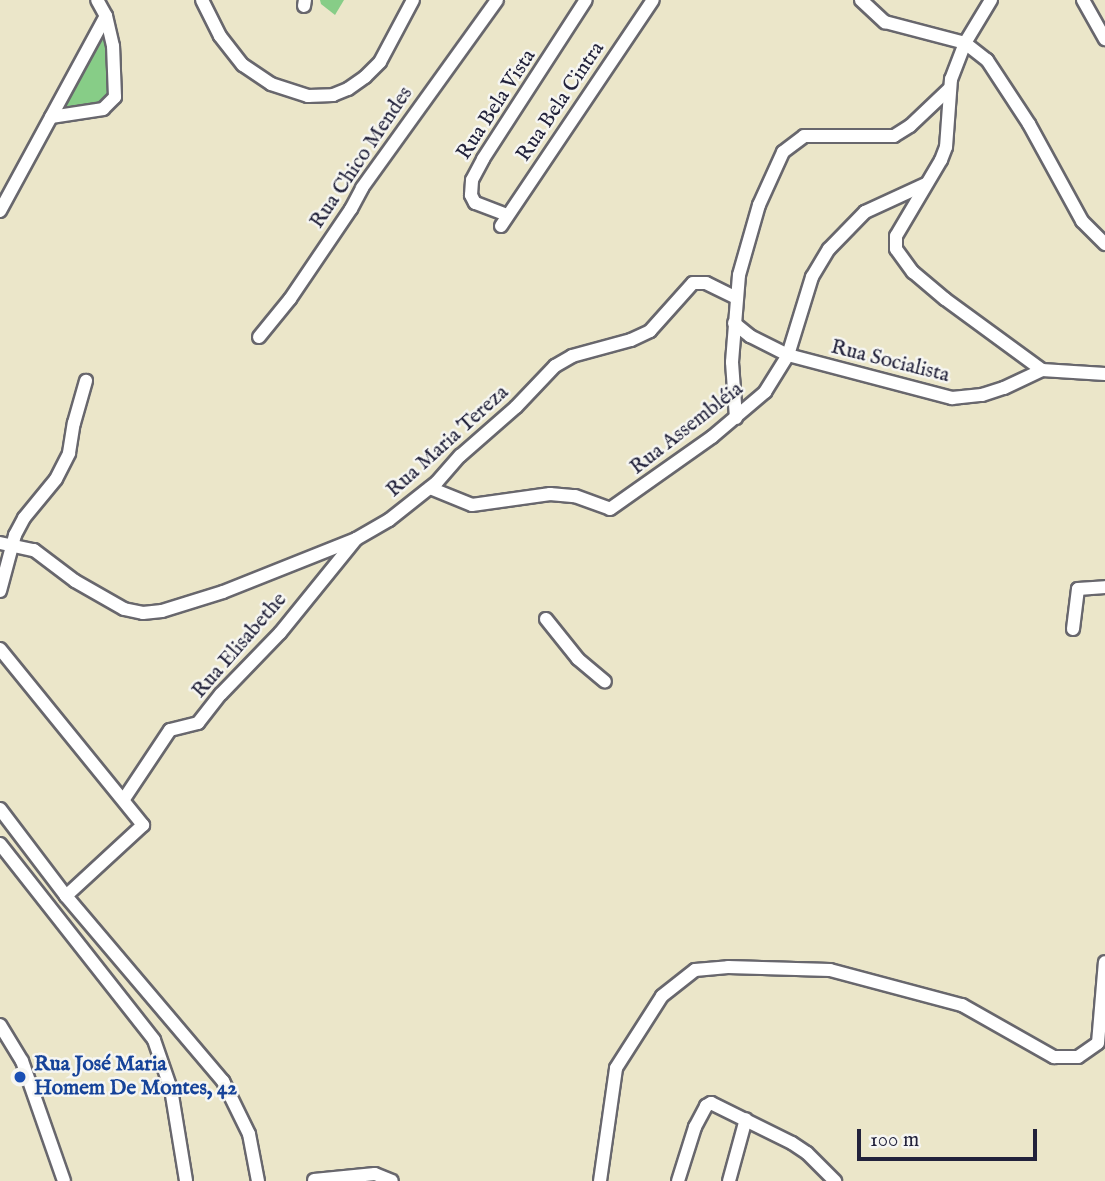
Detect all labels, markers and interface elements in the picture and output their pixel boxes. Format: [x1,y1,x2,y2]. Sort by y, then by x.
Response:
street label: Rua Bela Cintra [512,37,610,167]
street label: Rua Bela Vista [452,45,542,165]
street label: Rua Chico Mendes [305,82,419,234]
street label: Rua Socialista [828,335,952,389]
street label: Rua Assembléia [626,377,748,481]
street label: Rua Maria Tereza [382,381,514,503]
street label: Rua Elisabethe [187,588,293,704]
place label: Rua José Maria Homem De Montes, 42 [34,1052,237,1102]
marker: Rua José Maria Homem De Montes, 42 [12,1069,28,1085]
scale bar [860,1114,1040,1158]
text: 100 m [870,1127,919,1154]

